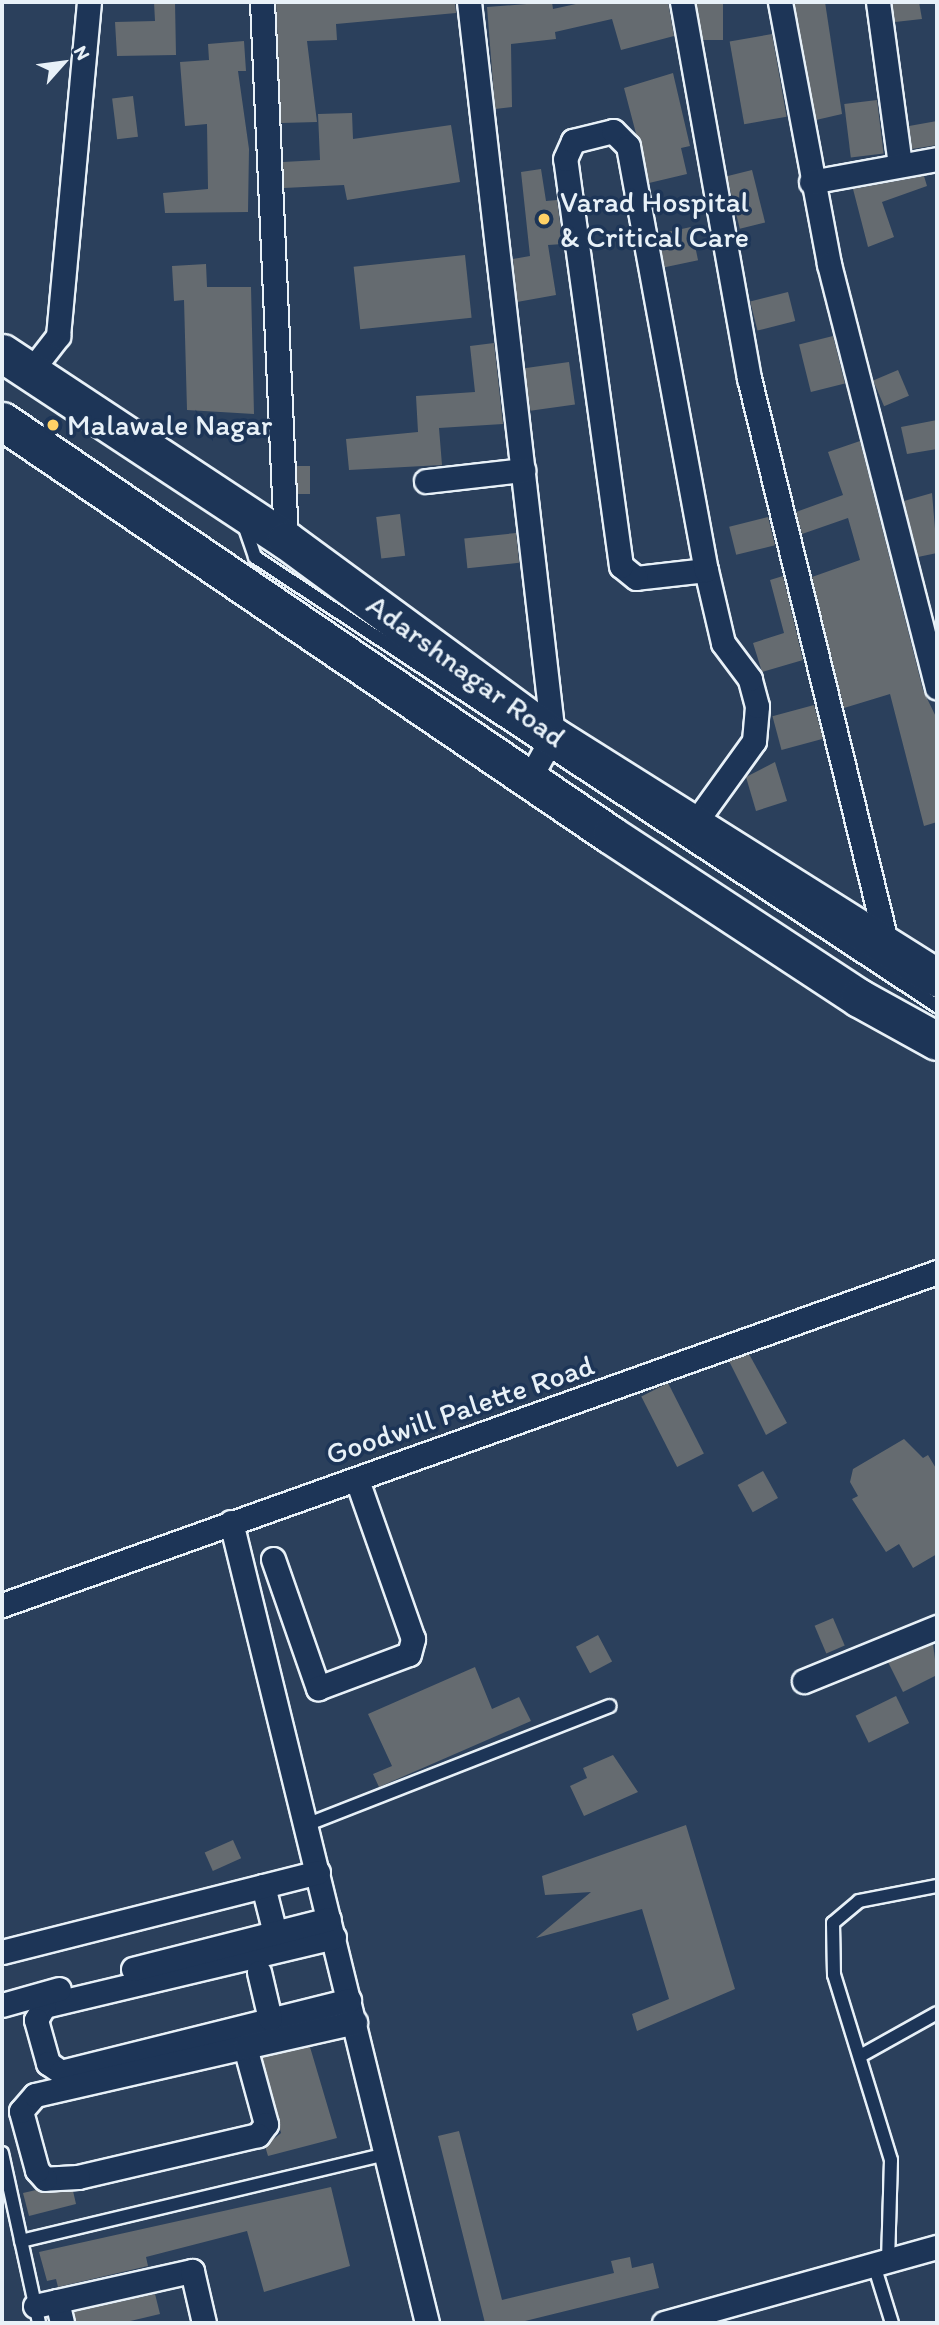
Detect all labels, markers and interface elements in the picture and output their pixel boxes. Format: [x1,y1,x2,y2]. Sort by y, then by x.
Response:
north arrow [28,28,98,98]
text: N [69,42,95,64]
place label: Varad Hospital & Critical Care [560,184,750,254]
marker: Varad Hospital & Critical Care [534,209,554,229]
place label: Malawale Nagar [67,407,272,443]
marker: Malawale Nagar [45,417,61,433]
street label: Adarshnagar Road [359,587,573,755]
street label: Goodwill Palette Road [321,1347,599,1473]

